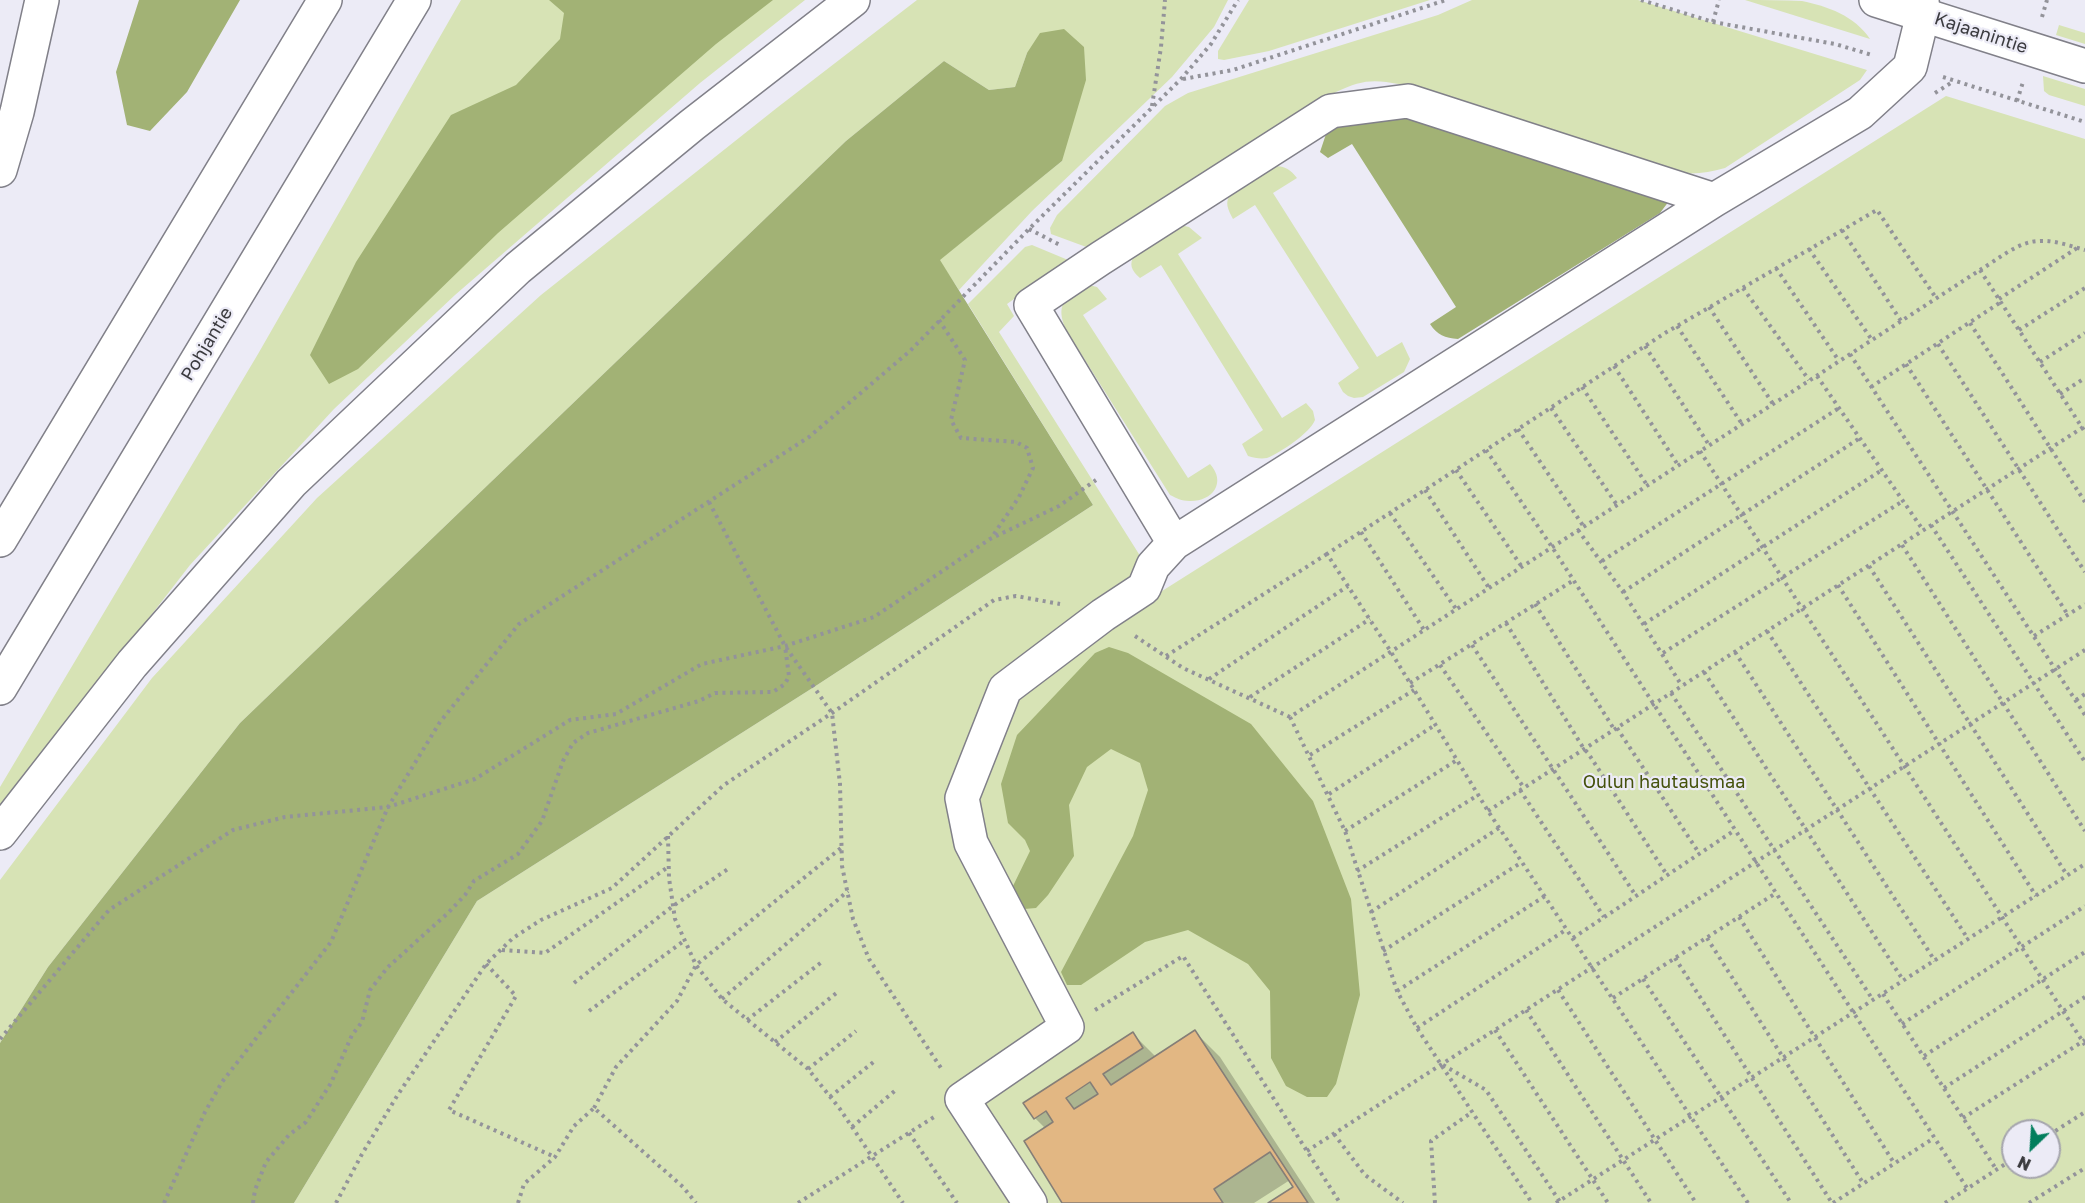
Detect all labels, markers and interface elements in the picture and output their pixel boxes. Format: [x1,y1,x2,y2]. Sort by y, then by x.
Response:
street label: Kajaanintie [1932,8,2030,58]
street label: Pohjantie [177,303,237,385]
park label: Oulun hautausmaa [1583,771,1745,793]
north arrow [2001,1119,2061,1179]
text: N [2015,1152,2034,1175]

